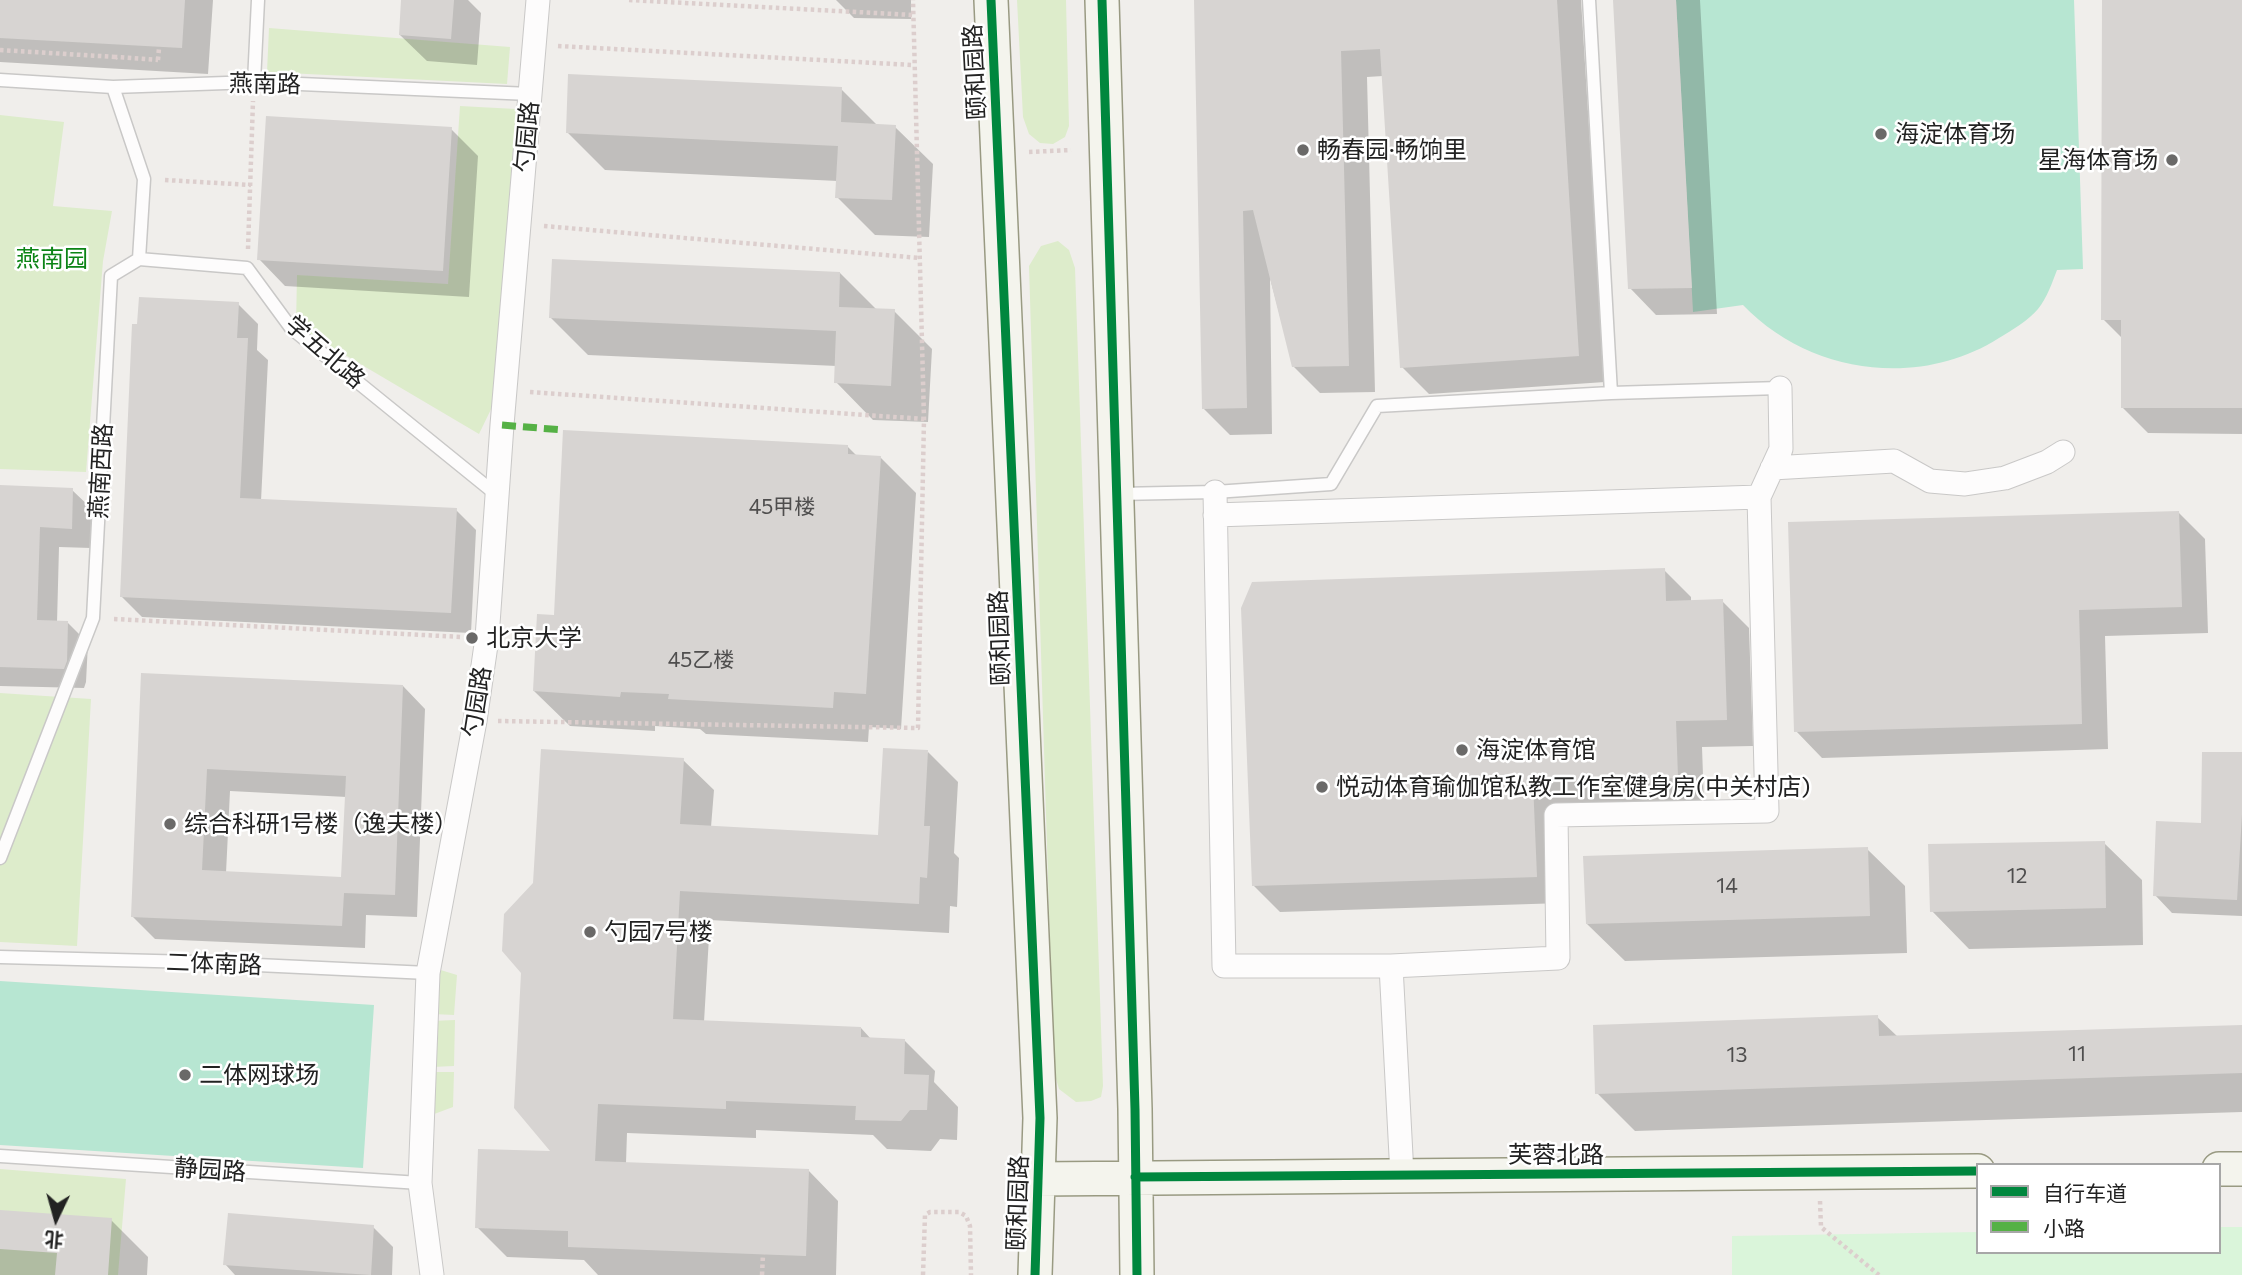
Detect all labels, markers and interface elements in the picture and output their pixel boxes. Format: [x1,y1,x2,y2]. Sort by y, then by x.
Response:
street label: 颐和园路 [958,23,992,121]
street label: 燕南路 [229,69,301,99]
street label: 勺园路 [510,100,544,174]
place label: 海淀体育场 [1895,120,2015,148]
marker: 海淀体育场 [1873,126,1889,142]
place label: 畅春园·畅饷里 [1317,136,1467,164]
marker: 畅春园·畅饷里 [1295,142,1311,158]
place label: 星海体育场 [2038,146,2158,174]
marker: 星海体育场 [2164,152,2180,168]
park label: 燕南园 [16,245,88,273]
street label: 学五北路 [279,310,371,394]
street label: 燕南西路 [84,422,118,520]
house number: 45甲楼 [749,494,815,520]
street label: 颐和园路 [984,590,1016,686]
place label: 北京大学 [486,624,582,652]
marker: 北京大学 [464,630,480,646]
house number: 45乙楼 [668,647,734,673]
street label: 勺园路 [457,664,497,740]
place label: 海淀体育馆 [1476,736,1596,764]
marker: 海淀体育馆 [1454,742,1470,758]
place label: 悦动体育瑜伽馆私教工作室健身房(中关村店) [1336,773,1810,801]
marker: 悦动体育瑜伽馆私教工作室健身房(中关村店) [1314,779,1330,795]
place label: 综合科研1号楼（逸夫楼） [184,810,458,838]
marker: 综合科研1号楼（逸夫楼） [162,816,178,832]
house number: 12 [2007,863,2027,889]
house number: 14 [1716,873,1738,899]
place label: 勺园7号楼 [604,918,713,946]
marker: 勺园7号楼 [582,924,598,940]
street label: 二体南路 [166,948,262,980]
house number: 11 [2068,1041,2086,1067]
house number: 13 [1727,1042,1747,1068]
place label: 二体网球场 [199,1061,319,1089]
marker: 二体网球场 [177,1067,193,1083]
street label: 芙蓉北路 [1508,1141,1604,1169]
street label: 静园路 [173,1153,247,1187]
street label: 颐和园路 [1002,1155,1034,1251]
legend [1976,1163,2221,1254]
text: 自行车道 [2043,1180,2127,1205]
north arrow [21,1184,91,1254]
text: 小路 [2043,1215,2085,1240]
text: 北 [44,1228,65,1253]

